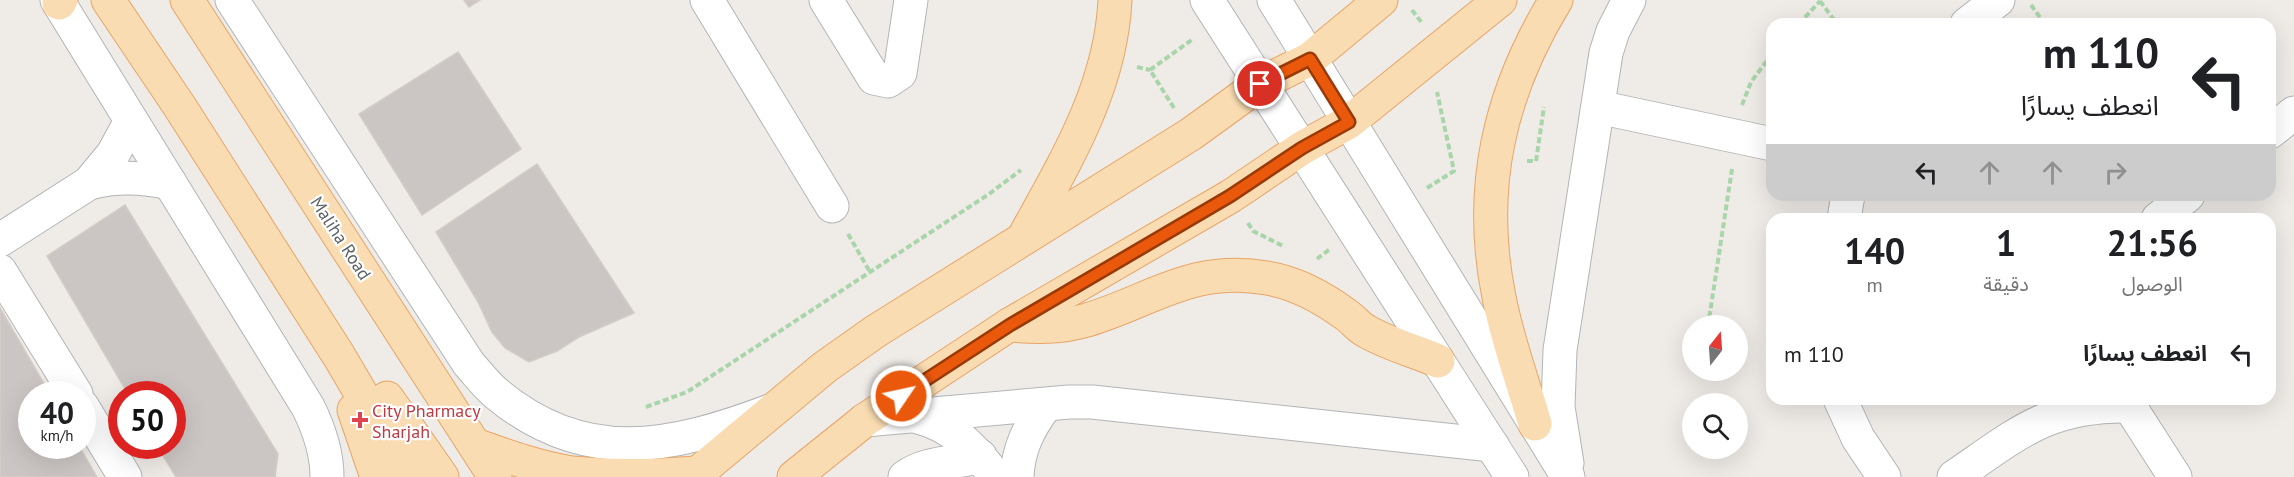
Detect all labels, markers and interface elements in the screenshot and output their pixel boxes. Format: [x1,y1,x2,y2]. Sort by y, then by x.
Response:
text: 110 m [2043,25,2159,80]
icon: left [2180,42,2258,120]
pin [1234,58,1285,109]
icon: arrive [1243,67,1276,100]
text: انعطف يسارًا [2021,88,2159,122]
icon: left [1910,156,1943,189]
icon: ahead [1973,156,2006,189]
icon: ahead [2036,156,2069,189]
icon: right [2099,156,2132,189]
street label: Maliha Road [306,192,376,284]
text: 1 [1996,219,2016,266]
text: 21:56 [2107,219,2198,266]
text: 140 [1844,227,1905,274]
text: دقيقة [1983,271,2029,297]
text: الوصول [2122,271,2183,297]
text: m [1866,272,1883,298]
north arrow [1682,315,1748,381]
map controls [1682,315,1748,459]
icon: left [2225,338,2258,371]
text: انعطف يسارًا [2083,339,2207,367]
text: 110 m [1784,340,1844,368]
position arrow [869,364,933,428]
speed limit sign: 50 [108,381,186,459]
text: 40 [40,393,74,432]
button: search [1682,393,1748,459]
place label: City Pharmacy Sharjah [372,399,481,443]
marker: City Pharmacy Sharjah [353,413,367,427]
text: km/h [41,426,73,445]

